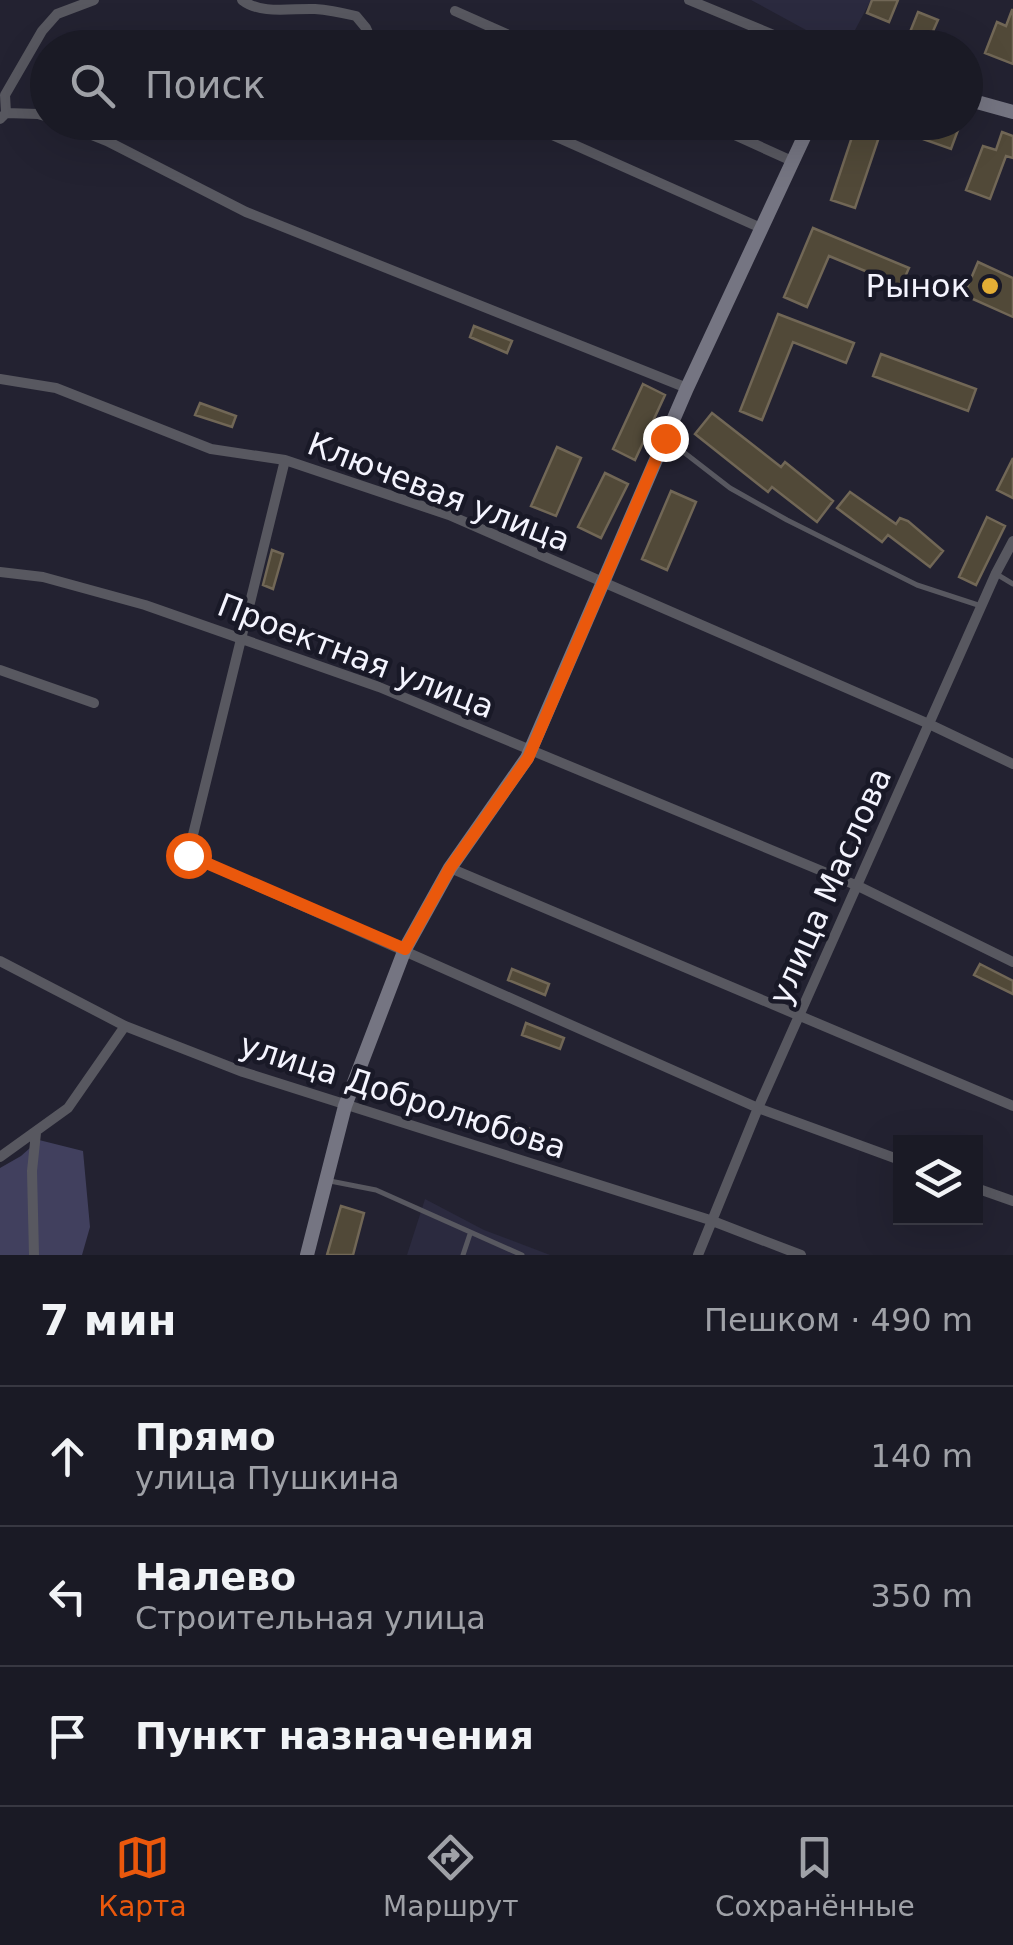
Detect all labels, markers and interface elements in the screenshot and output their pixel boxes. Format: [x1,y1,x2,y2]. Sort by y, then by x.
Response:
search box [30,30,983,140]
icon: search [65,58,120,113]
text: Поиск [145,63,265,107]
place label: Рынок [866,267,970,305]
marker: Рынок [979,275,1001,297]
route end [643,416,689,462]
street label: Ключевая улица [302,424,576,560]
street label: Проектная улица [212,586,500,726]
street label: улица Маслова [761,762,899,1010]
route start [166,833,212,879]
street label: улица Добролюбова [235,1025,571,1167]
map controls [893,1135,983,1225]
button: layers [893,1135,983,1225]
text: 7 мин [40,1296,177,1345]
text: Пешком · 490 m [704,1301,973,1339]
text: Прямо [135,1415,276,1459]
icon: ahead [40,1429,95,1484]
text: 140 m [871,1437,973,1475]
text: улица Пушкина [135,1459,400,1497]
text: Налево [135,1555,296,1599]
icon: left [40,1569,95,1624]
text: 350 m [871,1577,973,1615]
text: Строительная улица [135,1599,486,1637]
icon: arrive [40,1709,95,1764]
text: Пункт назначения [135,1714,534,1758]
tab: Карта [98,1830,187,1923]
tab: Маршрут [383,1830,518,1923]
tab: Сохранённые [715,1830,915,1923]

